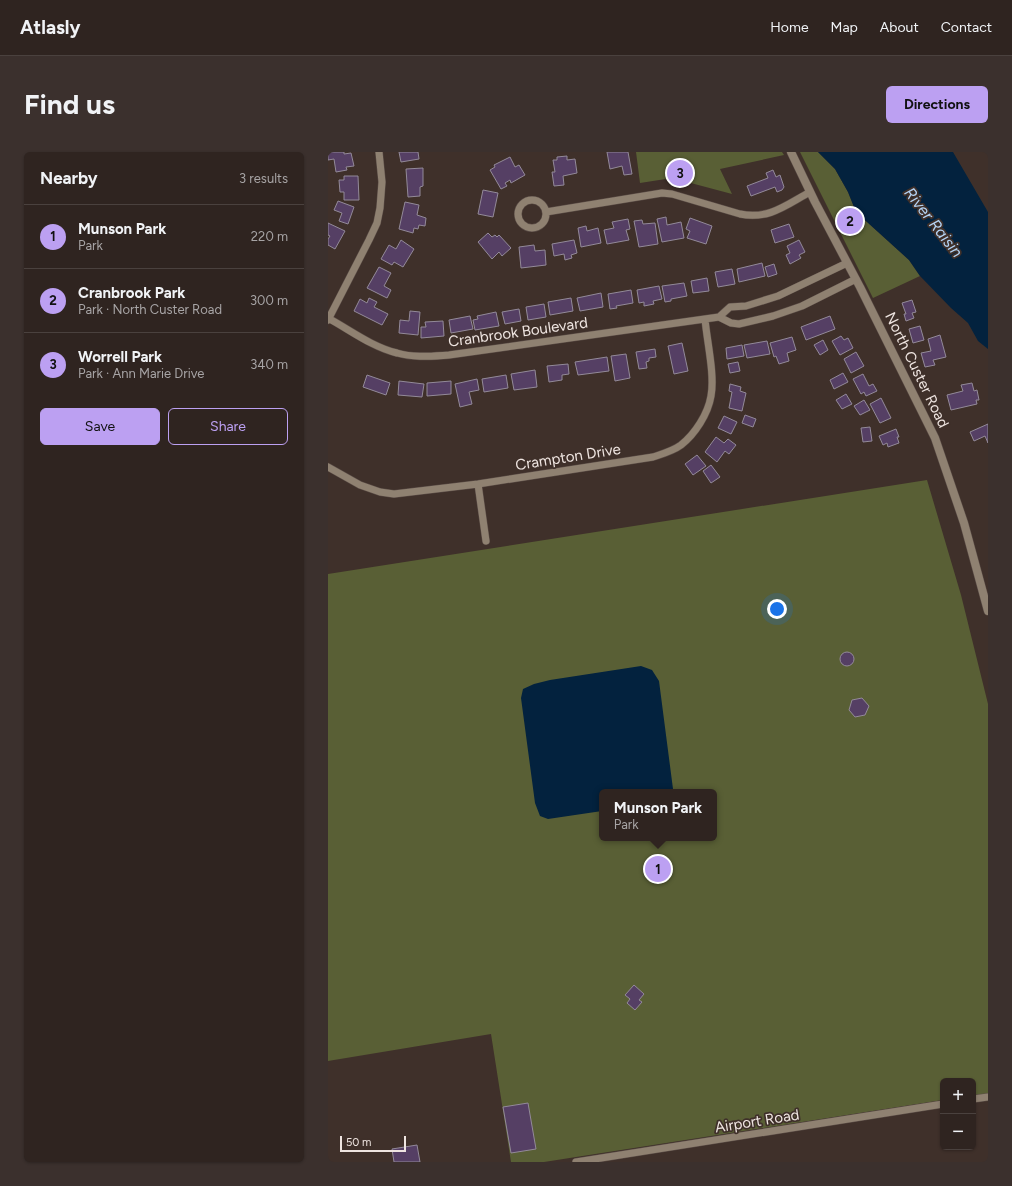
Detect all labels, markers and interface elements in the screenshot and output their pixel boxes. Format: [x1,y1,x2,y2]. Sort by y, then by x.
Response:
text: Atlasly [20,16,80,39]
text: Home [770,19,809,36]
text: Map [831,19,858,36]
text: About [880,19,919,36]
text: Contact [941,19,992,36]
button: Directions [886,86,988,123]
text: Find us [24,87,115,121]
pin: 3 [667,158,693,188]
text: Nearby [40,168,98,188]
text: 3 results [239,171,288,186]
water label: River Raisin [900,184,967,261]
pin: 2 [837,206,863,236]
text: Munson Park [78,220,166,238]
text: 1 [50,229,56,244]
text: 220 m [251,229,288,244]
text: Park [78,238,103,253]
text: Cranbrook Park [78,284,185,302]
text: 2 [49,293,57,308]
text: 300 m [250,293,288,308]
text: Park · North Custer Road [78,302,222,317]
street label: North Custer Road [881,309,953,431]
street label: Cranbrook Boulevard [447,313,589,351]
text: Worrell Park [78,348,162,366]
text: 3 [49,357,57,372]
text: 340 m [250,357,288,372]
text: Park · Ann Marie Drive [78,366,204,381]
button: Save [40,408,160,445]
button: Share [168,408,288,445]
street label: Crampton Drive [514,440,622,474]
your location [767,599,787,619]
popup [599,789,717,841]
text: Munson Park [614,799,702,817]
text: Park [614,817,639,832]
pin: 1 [645,854,671,884]
map controls [940,1078,976,1150]
button: + [940,1078,976,1114]
street label: Airport Road [713,1105,801,1137]
button: − [940,1114,976,1150]
scale bar [340,1134,406,1153]
text: 50 m [346,1136,371,1149]

